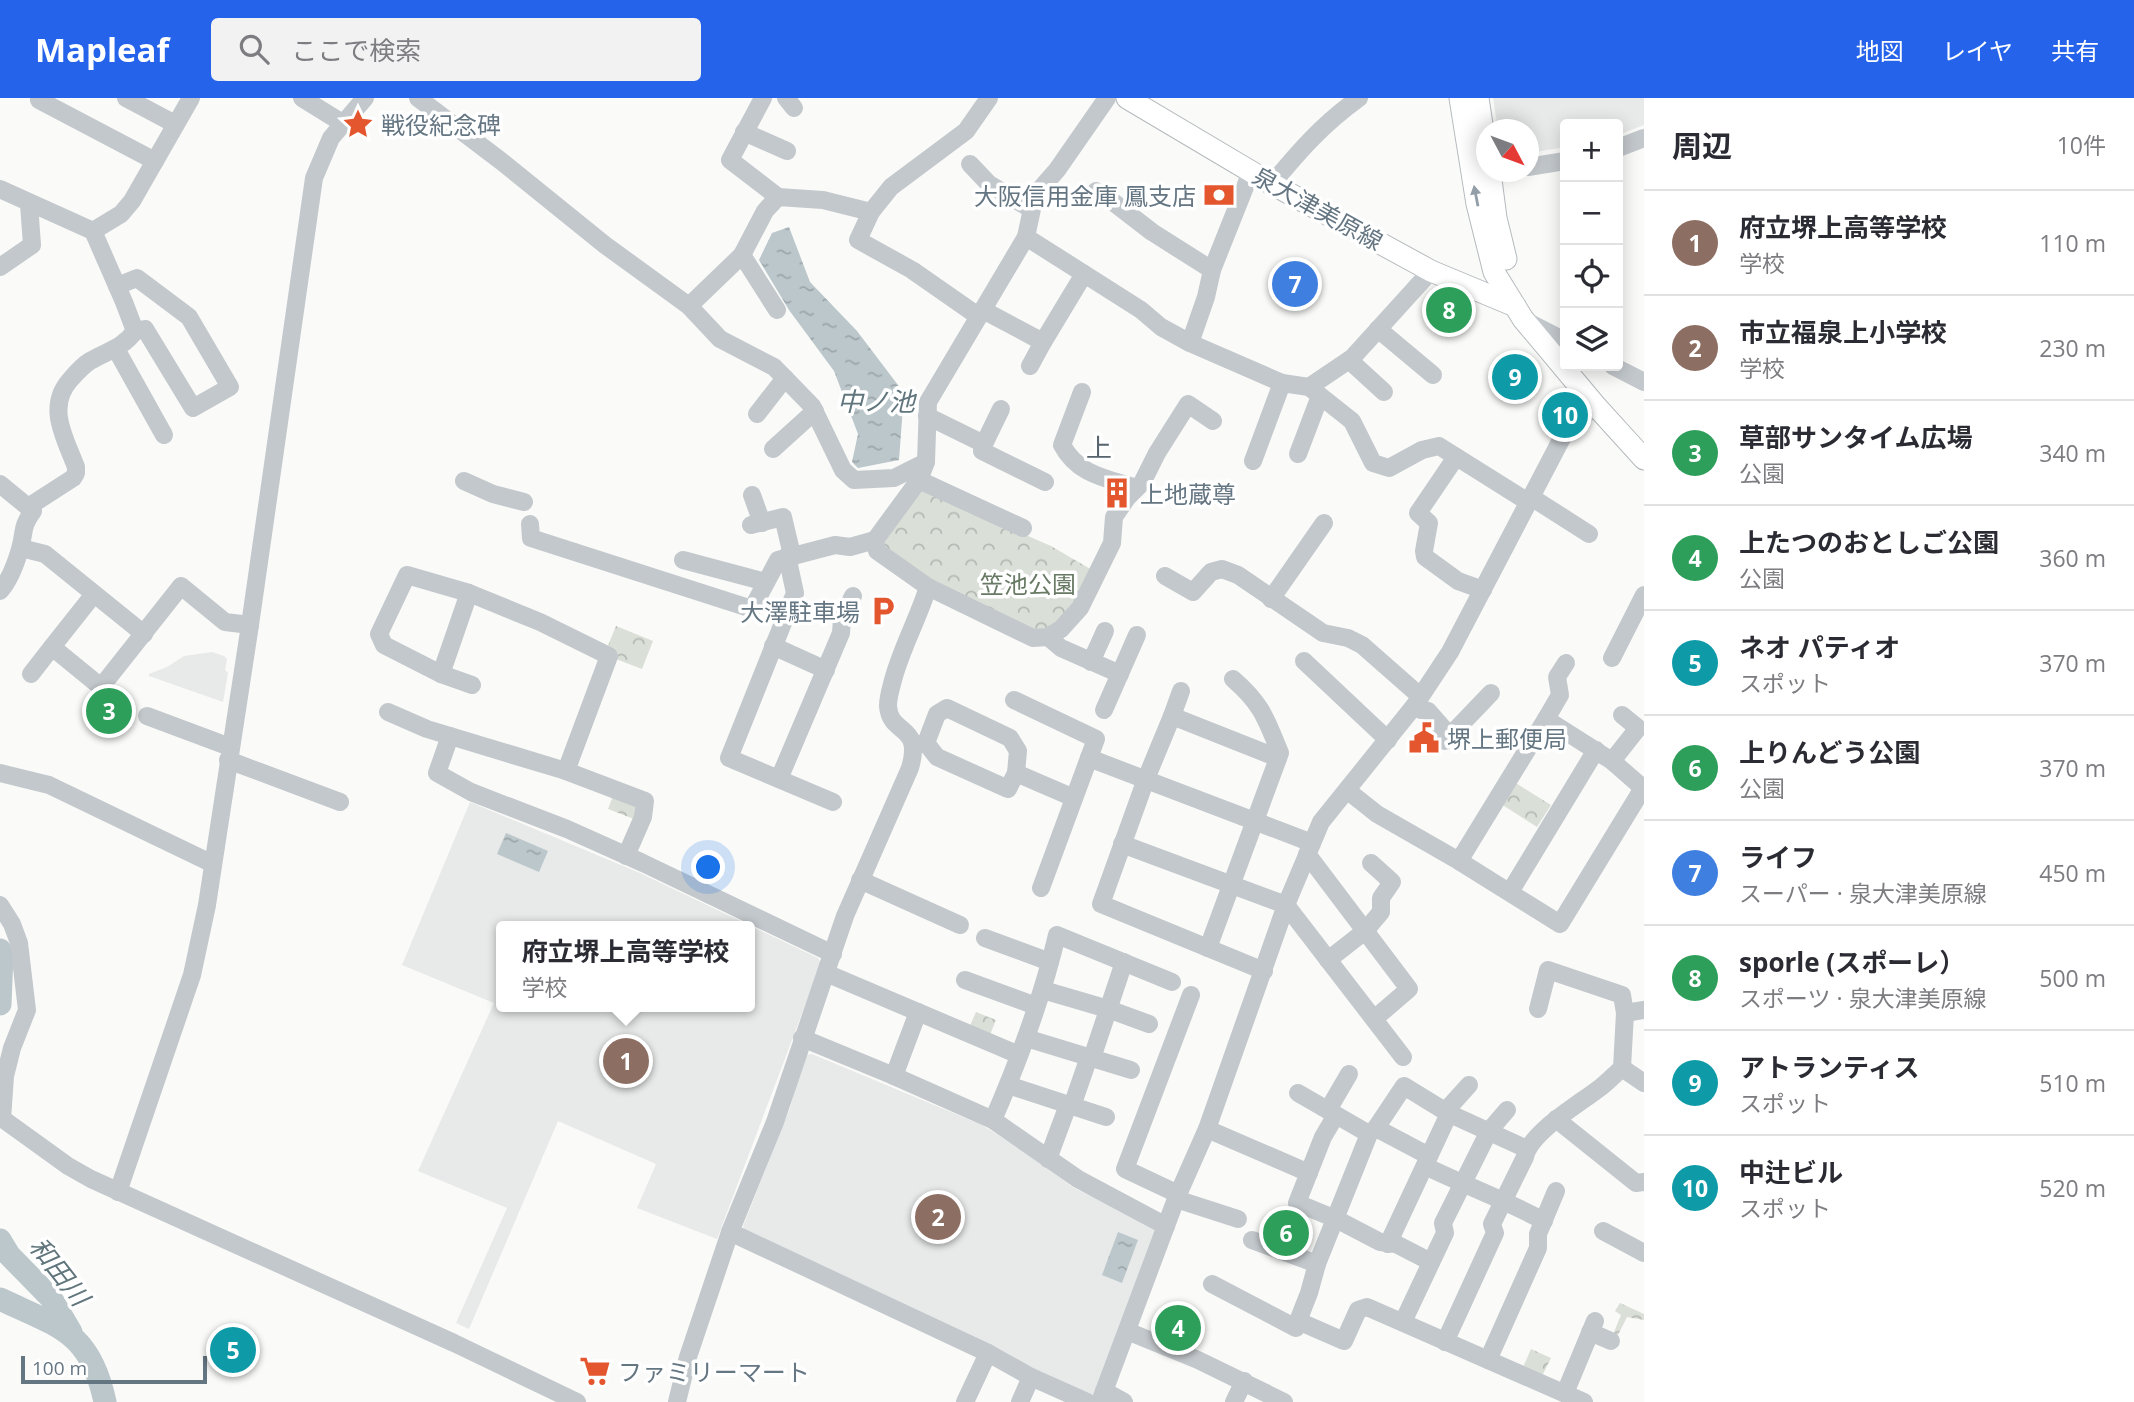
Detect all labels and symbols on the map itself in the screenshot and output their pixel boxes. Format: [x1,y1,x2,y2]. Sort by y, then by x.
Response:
place icon: 戦役紀念碑 [341,107,375,141]
place label: 戦役紀念碑 [381,108,501,141]
north arrow [1476,119,1539,182]
street label: 泉大津美原線 [1247,159,1389,257]
bank icon: 大阪信用金庫 鳳支店 [1202,178,1236,212]
place label: 大阪信用金庫 鳳支店 [974,179,1196,212]
one-way arrow [1470,185,1481,207]
pin: 7 [1272,258,1318,310]
pin: 8 [1426,284,1472,336]
pin: 9 [1492,351,1538,403]
water label: 中ノ池 [837,383,918,419]
pin: 10 [1542,389,1588,441]
district label: 上 [1086,429,1112,465]
building icon: 上地蔵尊 [1100,476,1134,510]
place label: 上地蔵尊 [1140,477,1236,510]
park label: 笠池公園 [980,567,1076,600]
parking icon: 大澤駐車場 [866,594,900,628]
place label: 大澤駐車場 [740,595,860,628]
pin: 3 [86,685,132,737]
public building icon: 堺上郵便局 [1407,721,1441,755]
place label: 堺上郵便局 [1447,722,1567,755]
your location [691,850,725,884]
pin: 1 [603,1035,649,1087]
pin: 2 [915,1191,961,1243]
pin: 6 [1263,1207,1309,1259]
water label: 和田川 [22,1229,100,1315]
pin: 4 [1155,1302,1201,1354]
pin: 5 [210,1324,256,1376]
scale bar [21,1353,206,1385]
supermarket icon: ファミリーマート [578,1354,612,1388]
place label: ファミリーマート [618,1355,810,1388]

